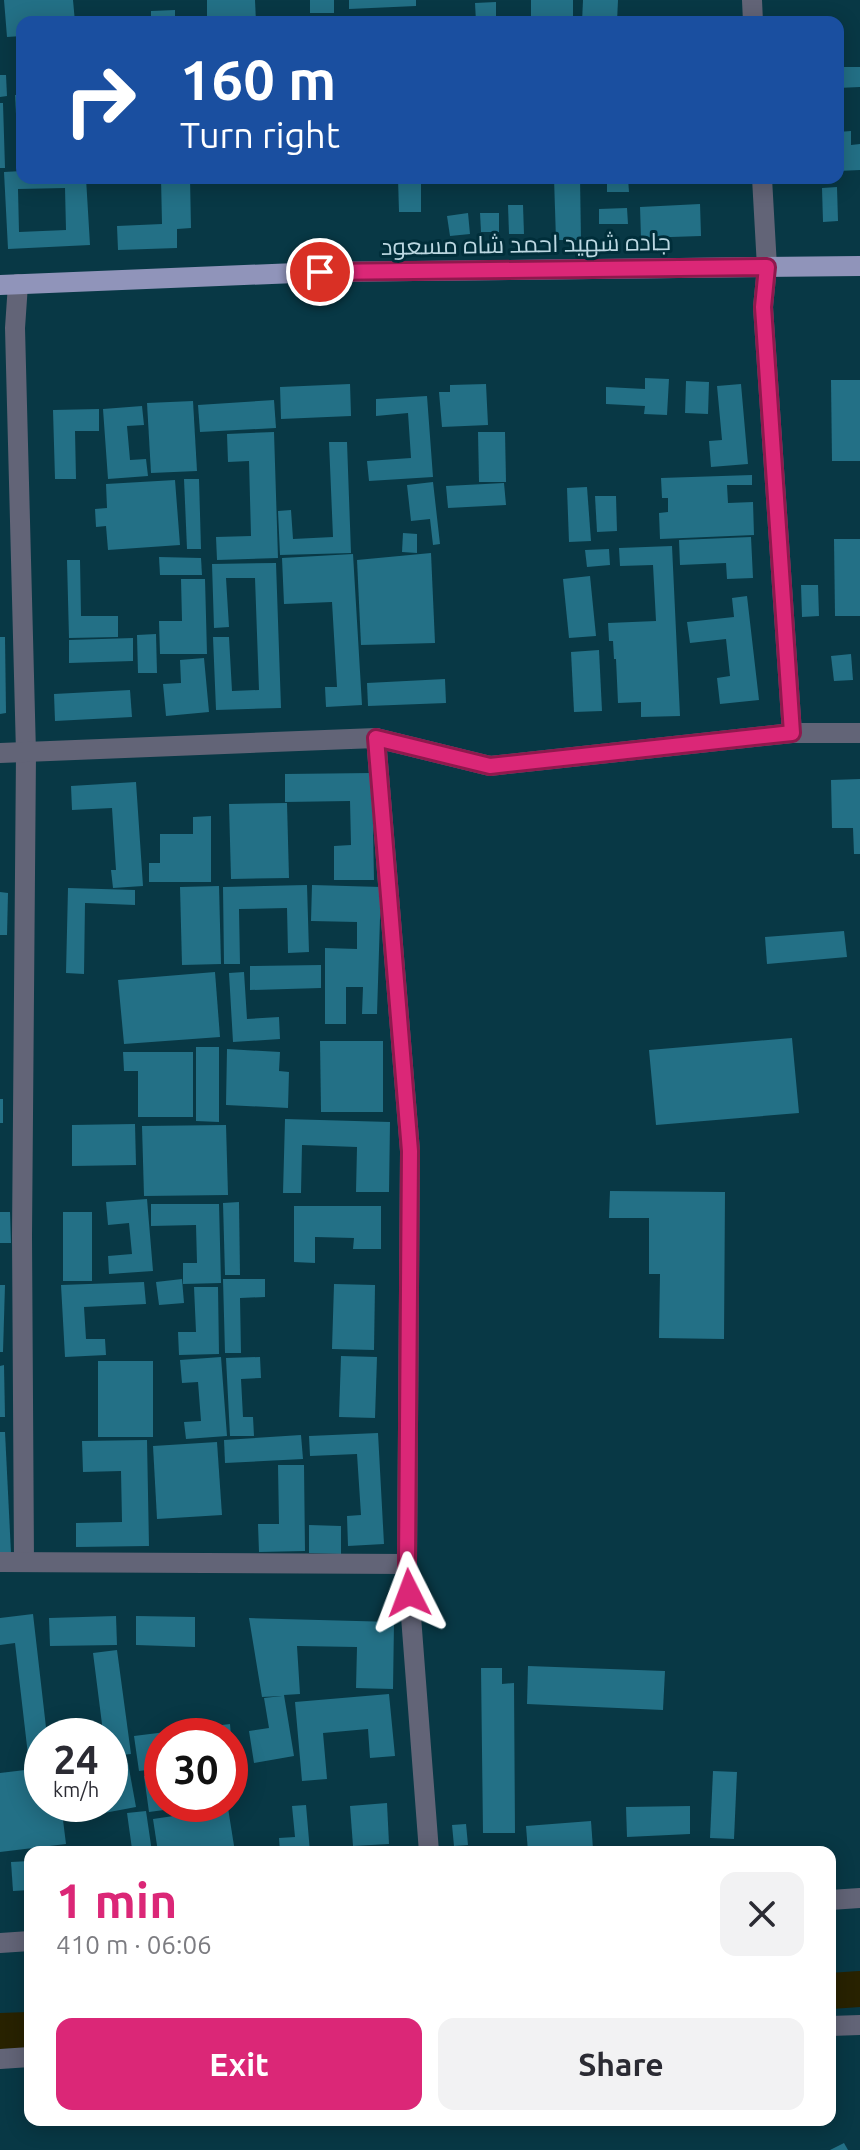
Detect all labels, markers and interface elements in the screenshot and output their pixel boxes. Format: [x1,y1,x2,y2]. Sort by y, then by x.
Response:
icon: right [48,48,152,152]
text: 160 m [180,48,336,111]
text: Turn right [180,114,340,155]
street label: جاده شهيد احمد شاه مسعود [381,228,671,261]
pin [286,238,354,306]
icon: arrive [298,250,342,294]
position arrow [367,1551,451,1635]
speed limit sign: 30 [144,1718,248,1822]
text: 24 [53,1737,99,1782]
text: km/h [53,1778,99,1801]
button: close [720,1872,804,1956]
text: 1 min [56,1873,177,1927]
text: 410 m · 06:06 [56,1930,212,1959]
button: Exit [56,2018,422,2110]
button: Share [438,2018,804,2110]

